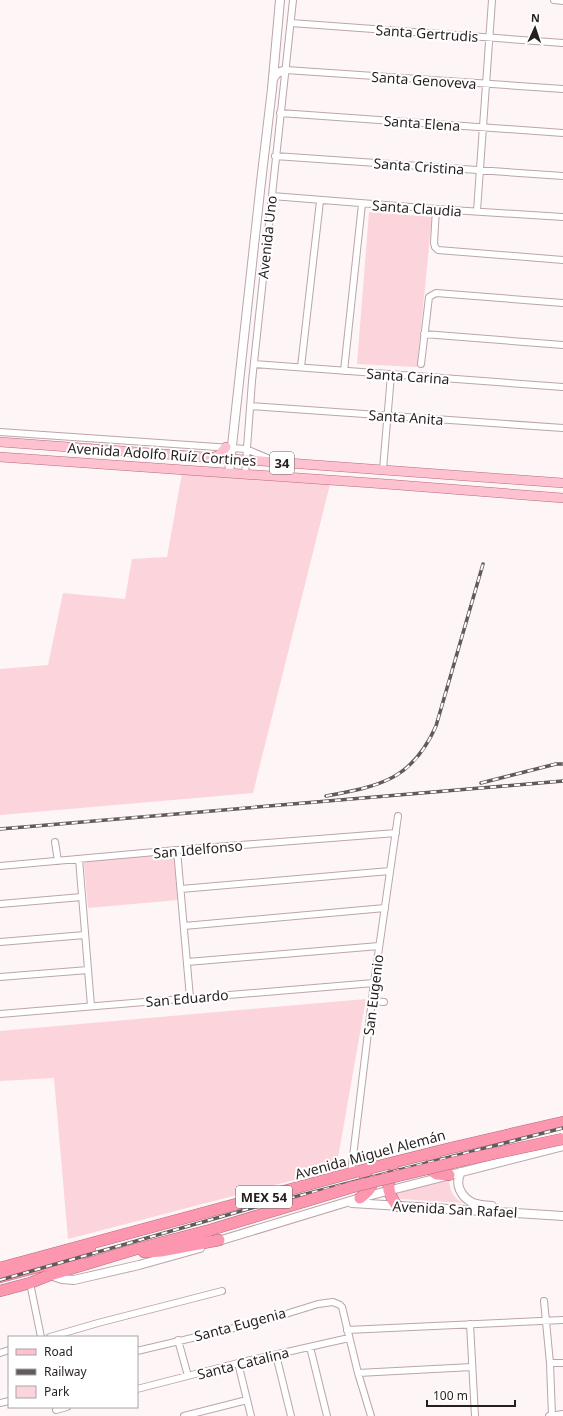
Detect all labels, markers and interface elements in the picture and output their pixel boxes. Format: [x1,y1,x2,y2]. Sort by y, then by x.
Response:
north arrow [515,8,555,48]
text: N [531,10,540,25]
street label: Santa Gertrudis [375,20,479,46]
street label: Santa Genoveva [371,67,477,93]
street label: Santa Elena [383,111,461,135]
street label: Santa Cristina [373,153,465,179]
street label: Avenida Uno [253,194,281,280]
street label: Santa Claudia [372,195,462,221]
street label: Santa Carina [366,364,450,388]
street label: Santa Anita [368,405,444,429]
street label: Avenida Adolfo Ruíz Cortines [67,438,257,470]
road number: 34 [270,452,294,474]
street label: San Idelfonso [152,836,244,862]
street label: San Eugenio [359,953,387,1037]
street label: San Eduardo [145,985,229,1011]
street label: Avenida Miguel Alemán [293,1125,447,1183]
road number: MEX 54 [236,1186,292,1208]
street label: Avenida San Rafael [392,1196,518,1222]
street label: Santa Eugenia [192,1303,288,1345]
legend [8,1336,138,1408]
street label: Santa Catalina [195,1342,291,1384]
text: Road [44,1343,73,1360]
text: Railway [44,1363,88,1380]
scale bar [427,1382,515,1408]
text: Park [44,1383,70,1400]
text: 100 m [433,1387,468,1404]

